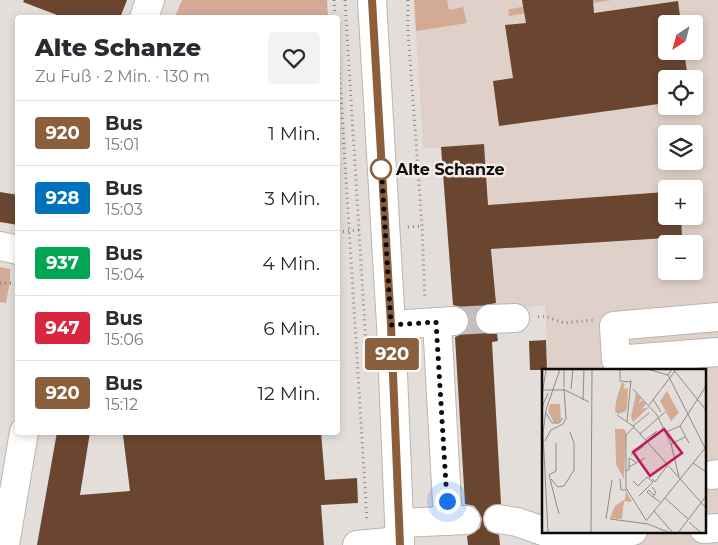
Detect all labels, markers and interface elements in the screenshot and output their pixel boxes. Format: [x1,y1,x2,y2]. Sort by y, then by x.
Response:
north arrow [658,15,702,60]
map controls [658,15,703,280]
button: heart [268,32,320,84]
text: Alte Schanze [35,33,201,62]
text: Zu Fuß · 2 Min. · 130 m [35,67,210,86]
button: locate [658,70,703,115]
text: Bus [105,112,143,135]
text: 920 [45,122,80,144]
text: 1 Min. [268,122,320,145]
button: layers [658,125,703,170]
text: 15:01 [105,135,140,154]
marker: Alte Schanze [370,158,392,180]
place label: Alte Schanze [395,160,505,179]
text: Bus [105,177,143,200]
button: + [658,180,703,225]
text: 928 [46,187,79,209]
text: 3 Min. [264,187,320,210]
text: 15:03 [105,200,143,219]
button: − [658,235,703,280]
text: Bus [105,242,143,265]
text: 937 [46,252,79,274]
text: 4 Min. [262,252,320,275]
text: 15:04 [105,265,144,284]
text: Bus [105,307,143,330]
text: 947 [45,317,80,339]
text: 6 Min. [263,317,320,340]
text: 15:06 [105,330,144,349]
line badge: 920 [363,338,421,370]
text: 920 [375,343,409,365]
inset map [542,369,706,532]
text: Bus [105,372,143,395]
text: 920 [45,382,80,404]
text: 12 Min. [257,382,320,405]
text: 15:12 [105,395,138,414]
your location [435,489,460,514]

